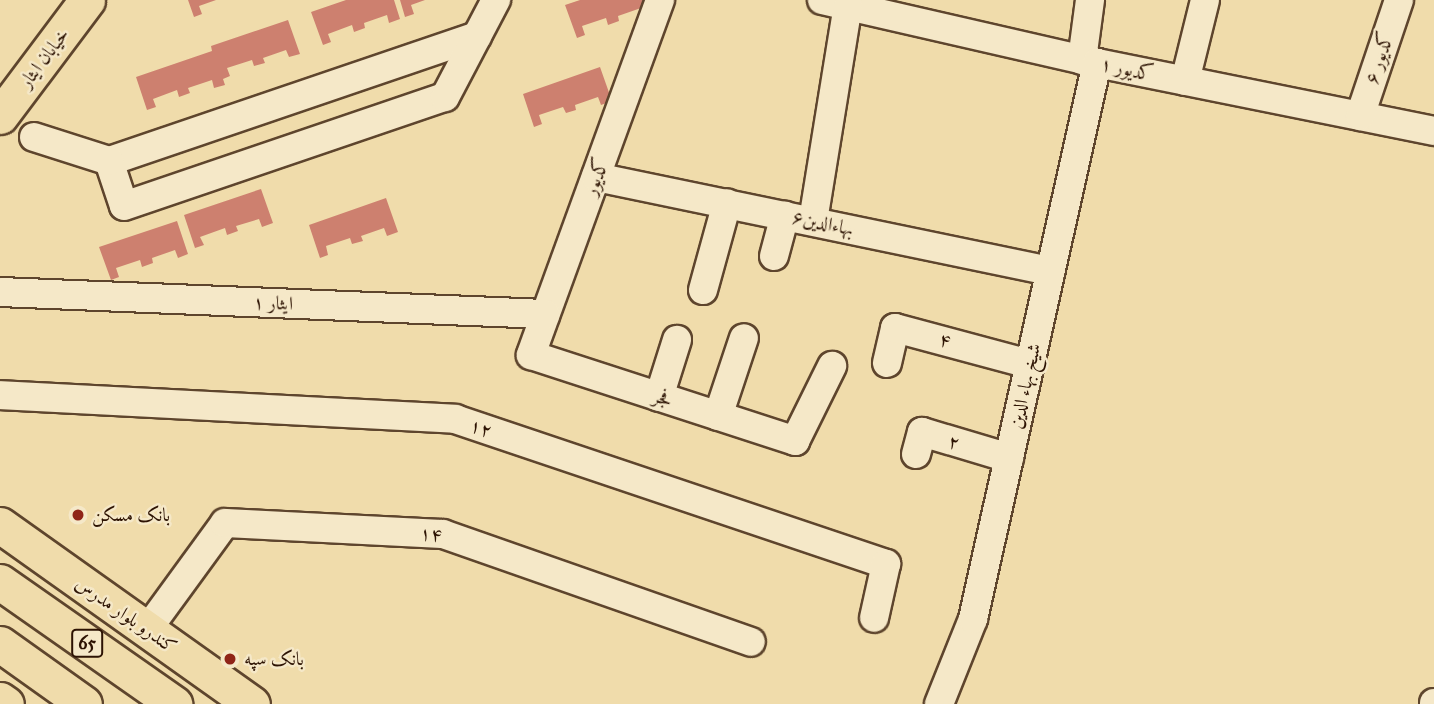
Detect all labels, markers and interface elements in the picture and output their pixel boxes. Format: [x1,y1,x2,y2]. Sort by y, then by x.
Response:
street label: خیابان ایثار [14,24,74,92]
street label: کدیور ۶ [1360,29,1398,87]
street label: کدیور ۱ [1099,52,1155,86]
street label: کدیور [579,155,613,199]
street label: ۶بهاءالدين [790,205,856,241]
street label: ایثار ۱ [253,291,293,315]
street label: ۴ [937,328,953,352]
street label: شیخ بهاء الدین [1004,341,1046,431]
street label: فجر [650,384,676,412]
street label: ۱۲ [467,414,495,442]
street label: ۲ [945,429,963,455]
place label: بانک مسکن [92,504,170,526]
marker: بانک مسکن [70,507,86,523]
street label: ۱۴ [419,522,443,546]
street label: کندرو بلوار مدرس [71,572,181,658]
road number: 65 [70,628,104,658]
place label: بانک سپه [244,648,304,670]
marker: بانک سپه [222,651,238,667]

